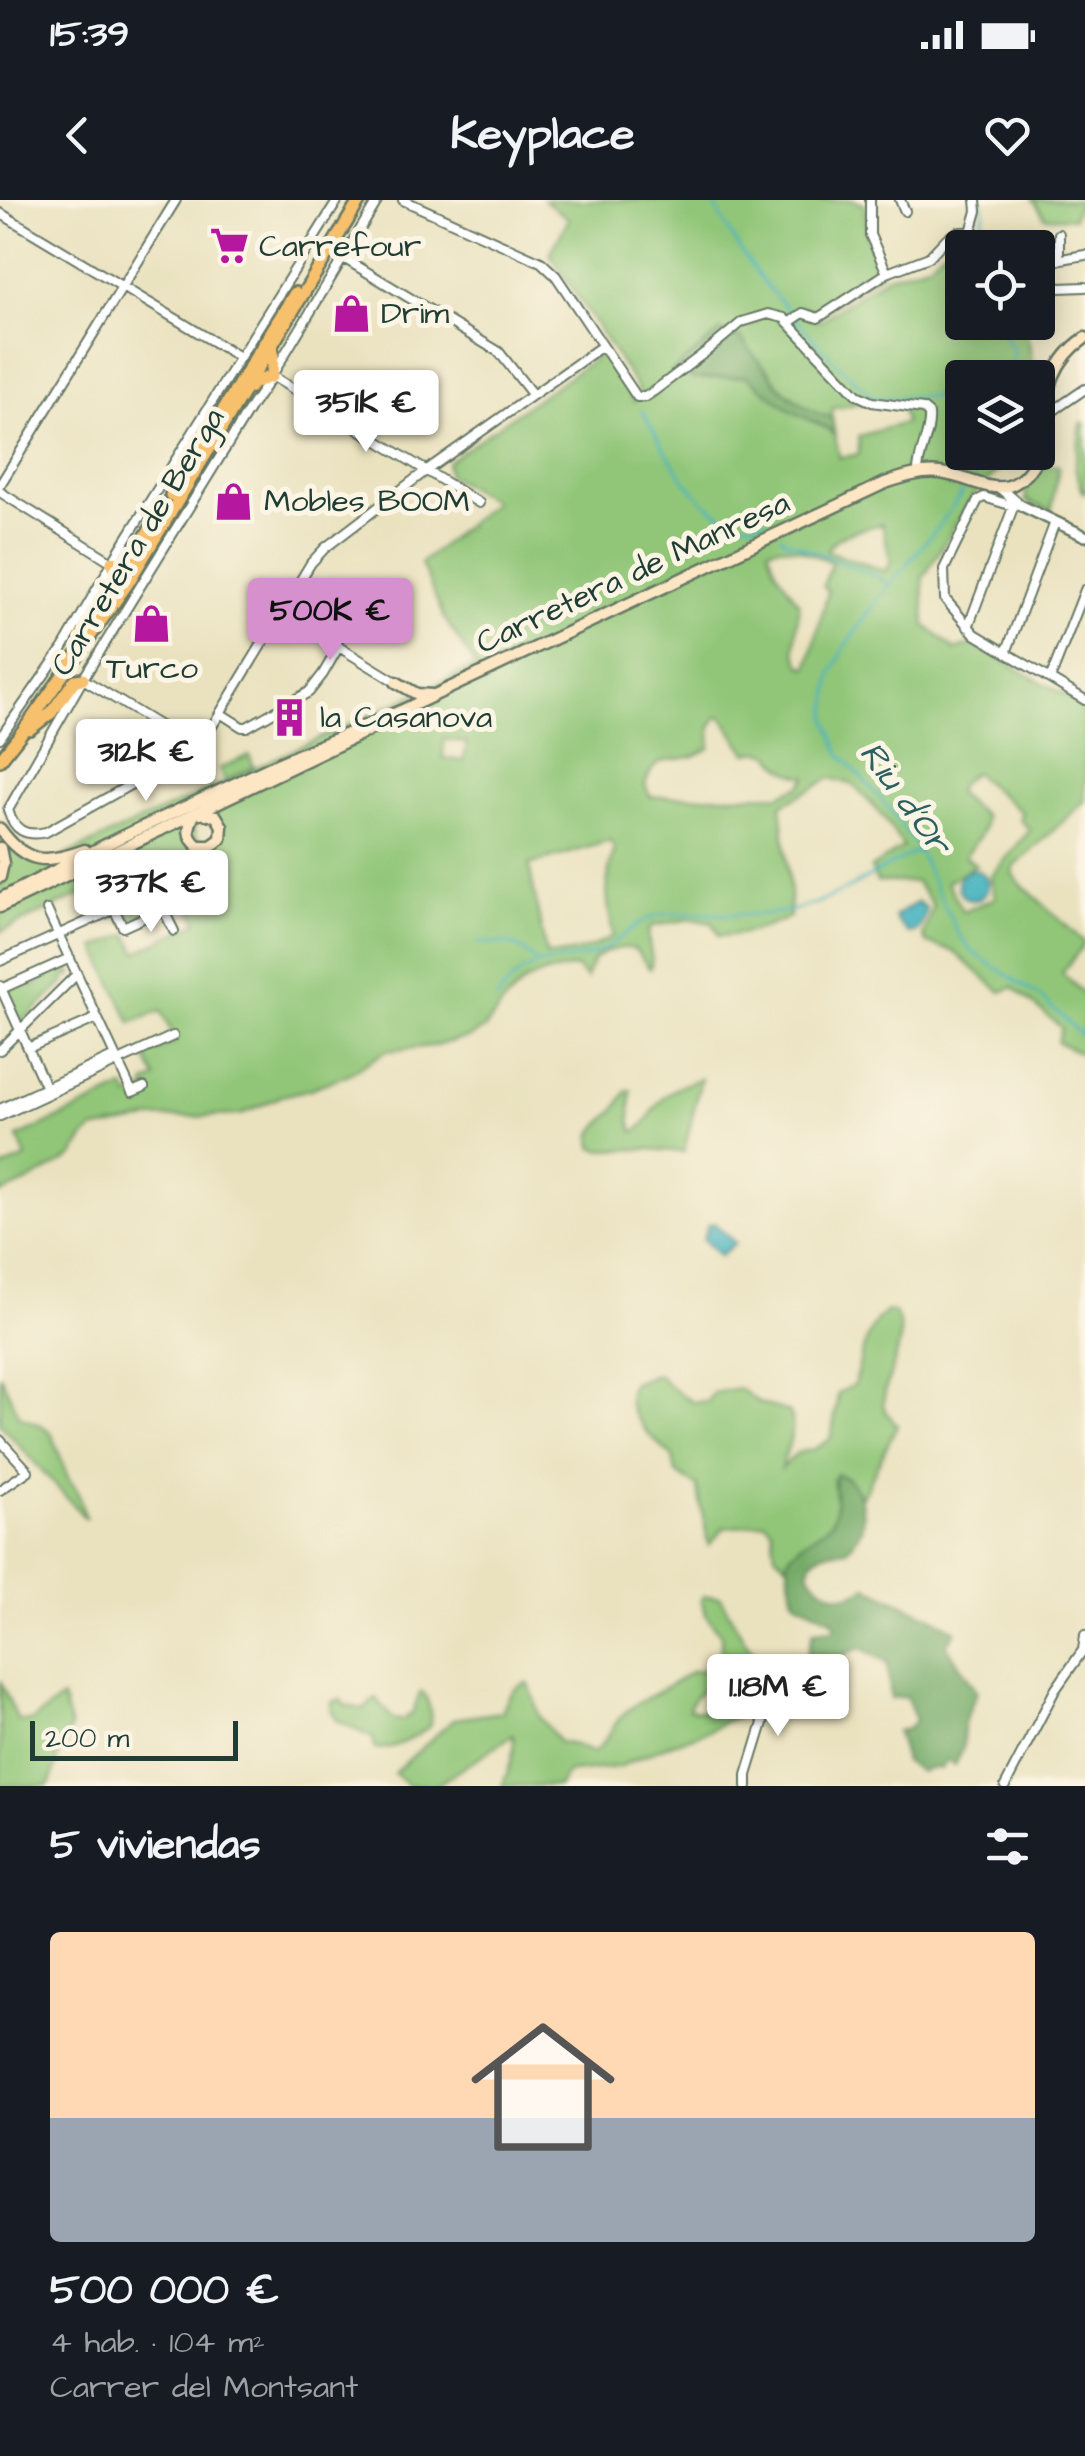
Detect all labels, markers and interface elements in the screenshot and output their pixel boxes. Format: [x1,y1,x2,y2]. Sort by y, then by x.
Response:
text: 15:39 [50,9,129,61]
text: Keyplace [450,104,635,166]
icon: back [50,108,105,163]
icon: heart [980,108,1035,163]
place label: Carrefour [259,224,422,269]
supermarket icon: Carrefour [208,225,250,267]
map controls [945,230,1055,470]
button: locate [945,230,1055,340]
place label: Drim [381,291,449,336]
shop icon: Drim [330,292,372,334]
button: layers [945,360,1055,470]
pin: 351K € [285,370,447,455]
text: 351K € [316,380,416,425]
street label: Carretera de Berga [40,399,236,685]
place label: Mobles BOOM [264,479,470,524]
shop icon: Mobles BOOM [213,480,255,522]
street label: Carretera de Manresa [469,481,797,665]
pin: 500K € [249,578,411,663]
text: 500K € [270,588,390,633]
shop icon: Turco [131,602,173,644]
place label: Turco [106,646,198,691]
place label: la Casanova [320,695,492,740]
building icon: la Casanova [269,696,311,738]
pin: 312K € [65,719,227,804]
text: 312K € [98,729,194,774]
water label: Riu d'Or [847,732,965,867]
pin: 337K € [70,850,232,935]
text: 337K € [96,860,206,905]
pin: 1.18M € [686,1654,870,1739]
text: 1.18M € [729,1664,827,1709]
scale bar [30,1716,238,1760]
text: 200 m [45,1719,129,1758]
text: 5 viviendas [50,1817,261,1875]
icon: filters [980,1819,1035,1874]
icon: home [453,1997,633,2177]
text: 500 000 € [50,2262,279,2320]
text: 4 hab. · 104 m² [50,2320,265,2365]
text: Carrer del Montsant [50,2365,358,2410]

